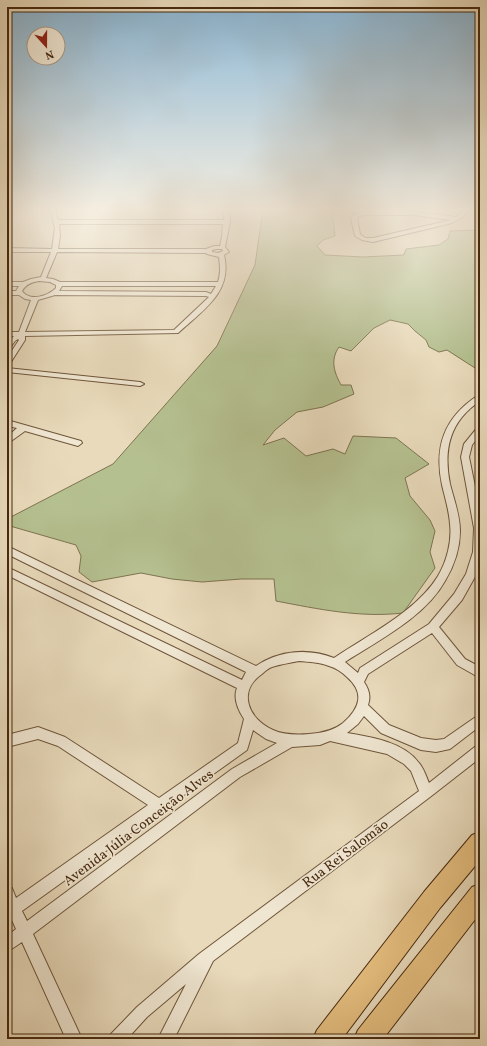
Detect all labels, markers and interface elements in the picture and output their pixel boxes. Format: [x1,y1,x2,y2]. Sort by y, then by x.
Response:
north arrow [26,26,66,66]
text: N [43,46,55,62]
street label: Avenida Júlia Conceição Alves [60,765,218,891]
street label: Rua Rei Salomão [299,816,393,893]

